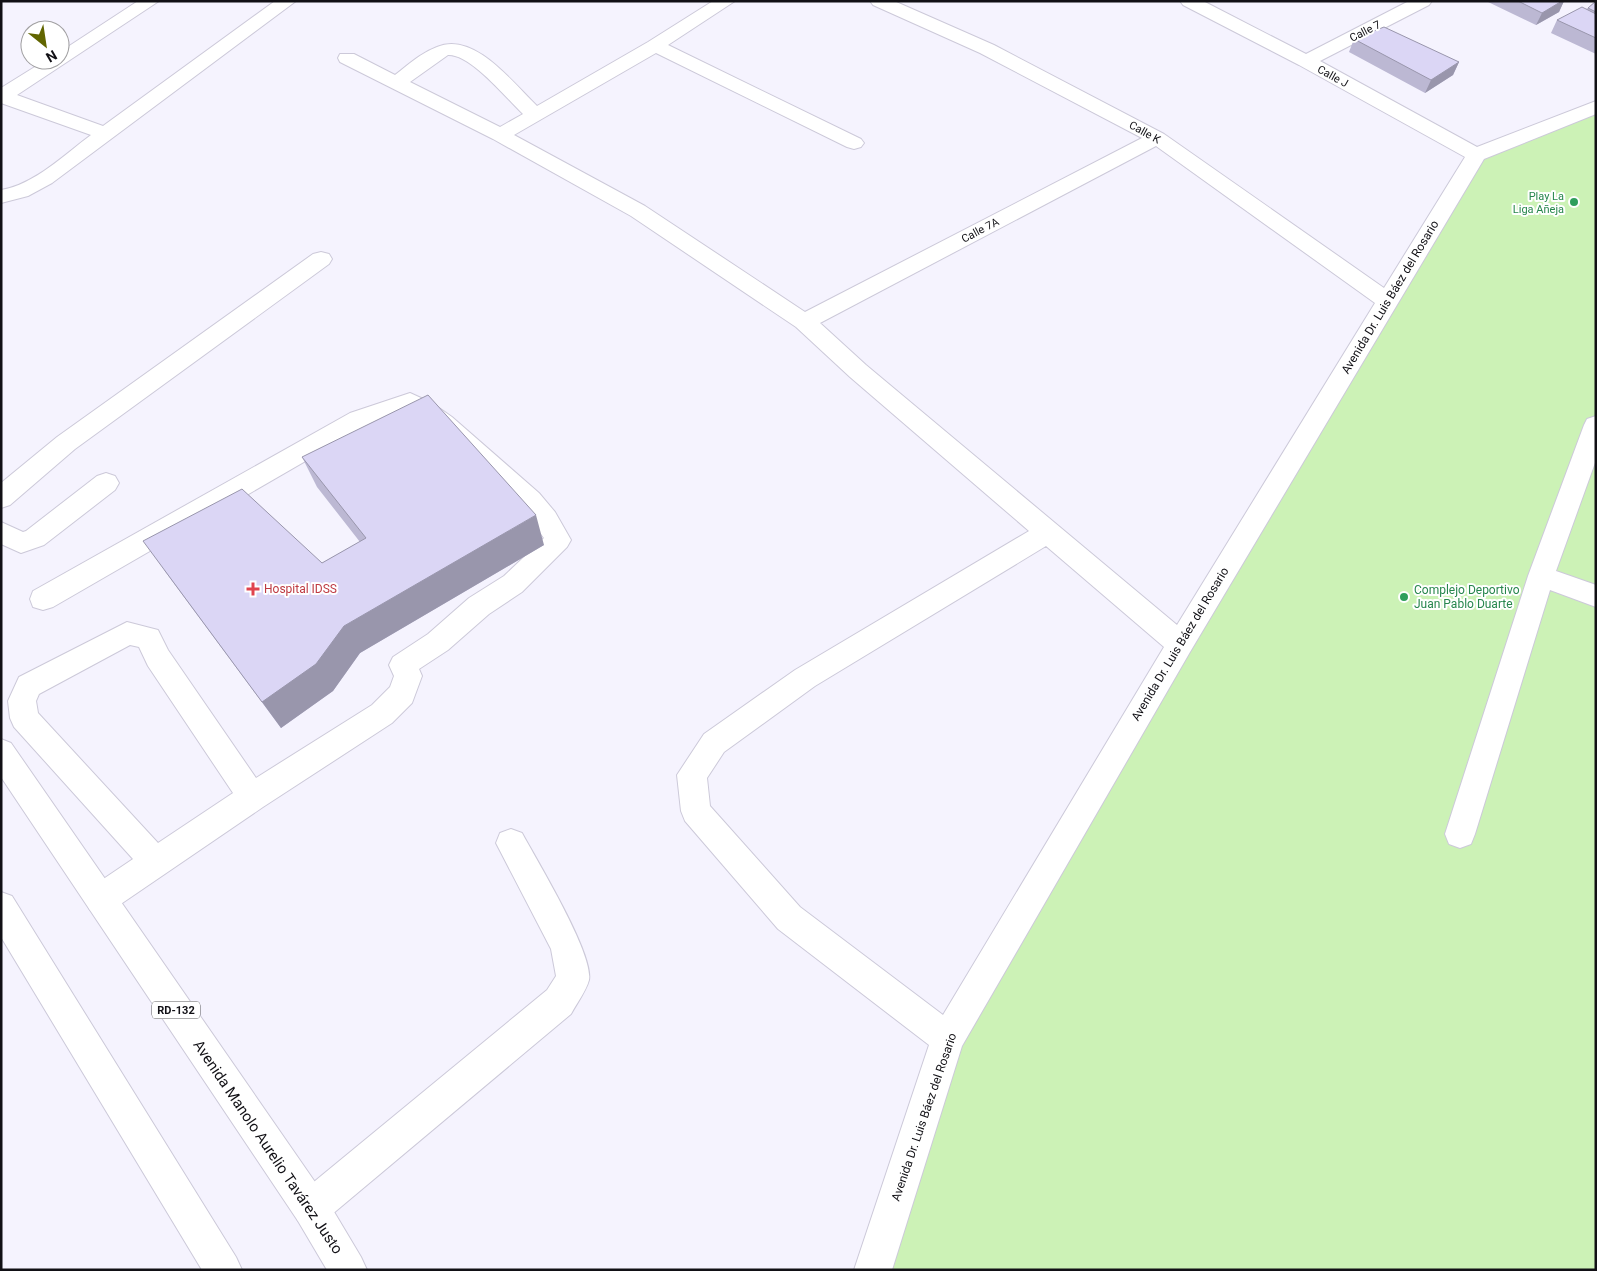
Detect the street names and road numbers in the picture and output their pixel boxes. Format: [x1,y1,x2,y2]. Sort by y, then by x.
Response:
street label: Calle 7 [1347,18,1383,45]
street label: Calle J [1315,63,1350,90]
street label: Calle K [1127,119,1163,146]
street label: Calle 7A [959,215,1002,246]
street label: Avenida Dr. Luis Báez del Rosario [1338,217,1442,376]
street label: Avenida Dr. Luis Báez del Rosario [1128,564,1232,723]
road number: RD-132 [152,1002,200,1018]
street label: Avenida Dr. Luis Báez del Rosario [889,1031,959,1203]
street label: Avenida Manolo Aurelio Tavárez Justo [189,1037,347,1257]

